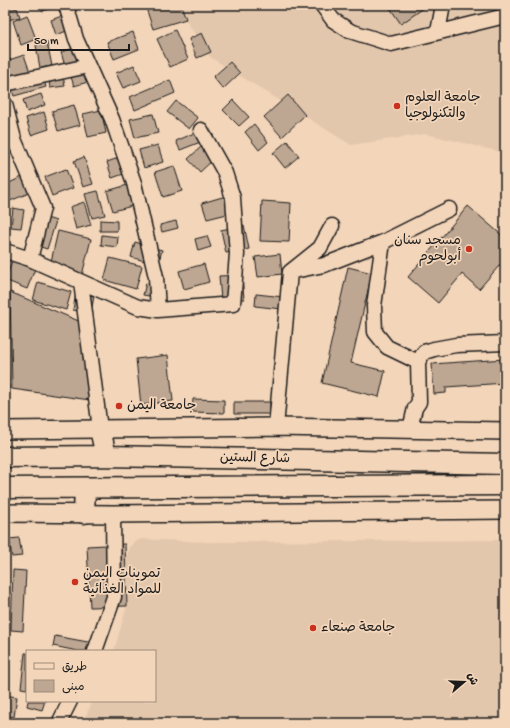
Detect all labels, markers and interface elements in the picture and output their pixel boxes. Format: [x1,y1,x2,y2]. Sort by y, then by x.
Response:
scale bar [28,26,129,52]
text: 50 m [34,35,59,49]
place label: جامعة العلوم والتكنولوجيا [405,90,481,123]
marker: جامعة العلوم والتكنولوجيا [392,101,402,111]
place label: مسجد سنان أبولحوم [394,233,462,267]
marker: مسجد سنان أبولحوم [464,244,474,254]
place label: جامعة اليمن [127,398,196,415]
marker: جامعة اليمن [114,401,124,411]
street label: شارع الستين [220,450,290,468]
place label: تموينات اليمن للمواد الغذائية [83,566,161,599]
marker: تموينات اليمن للمواد الغذائية [70,577,80,587]
place label: جامعة صنعاء [321,620,395,637]
marker: جامعة صنعاء [308,623,318,633]
legend [26,650,156,702]
text: طريق [62,661,87,675]
north arrow [444,662,484,702]
text: ش [464,672,479,687]
text: مبنى [62,681,85,695]

